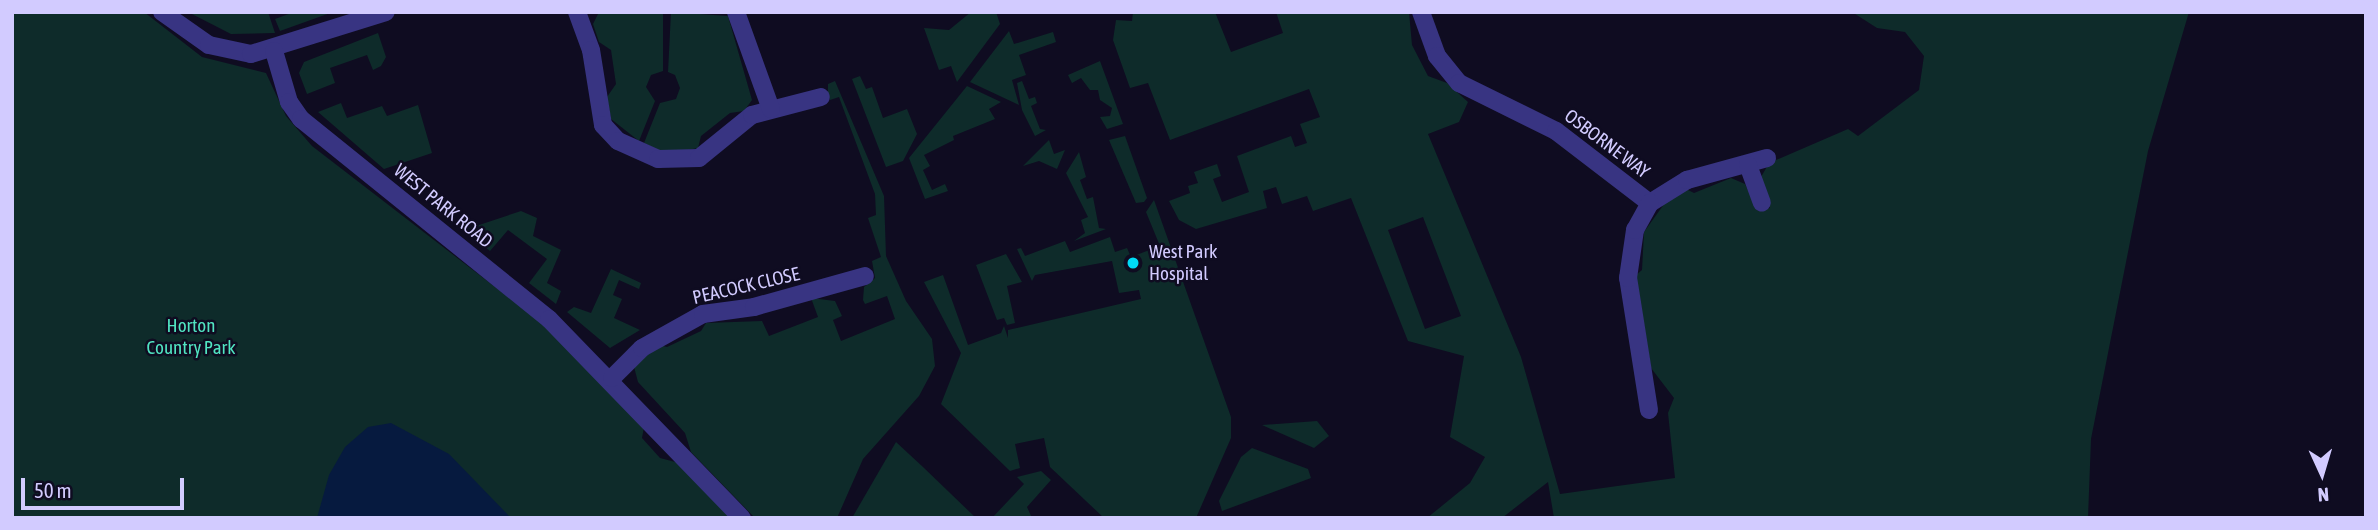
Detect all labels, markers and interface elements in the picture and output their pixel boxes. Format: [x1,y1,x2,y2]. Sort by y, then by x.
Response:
street label: OSBORNE WAY [1560,105,1654,183]
street label: WEST PARK ROAD [389,159,497,253]
place label: West Park Hospital [1149,241,1217,285]
marker: West Park Hospital [1123,253,1143,273]
street label: PEACOCK CLOSE [690,263,802,309]
park label: Horton Country Park [146,315,236,359]
north arrow [2287,439,2357,509]
scale bar [24,463,187,507]
text: 50 m [34,478,72,502]
text: N [2317,484,2330,506]

